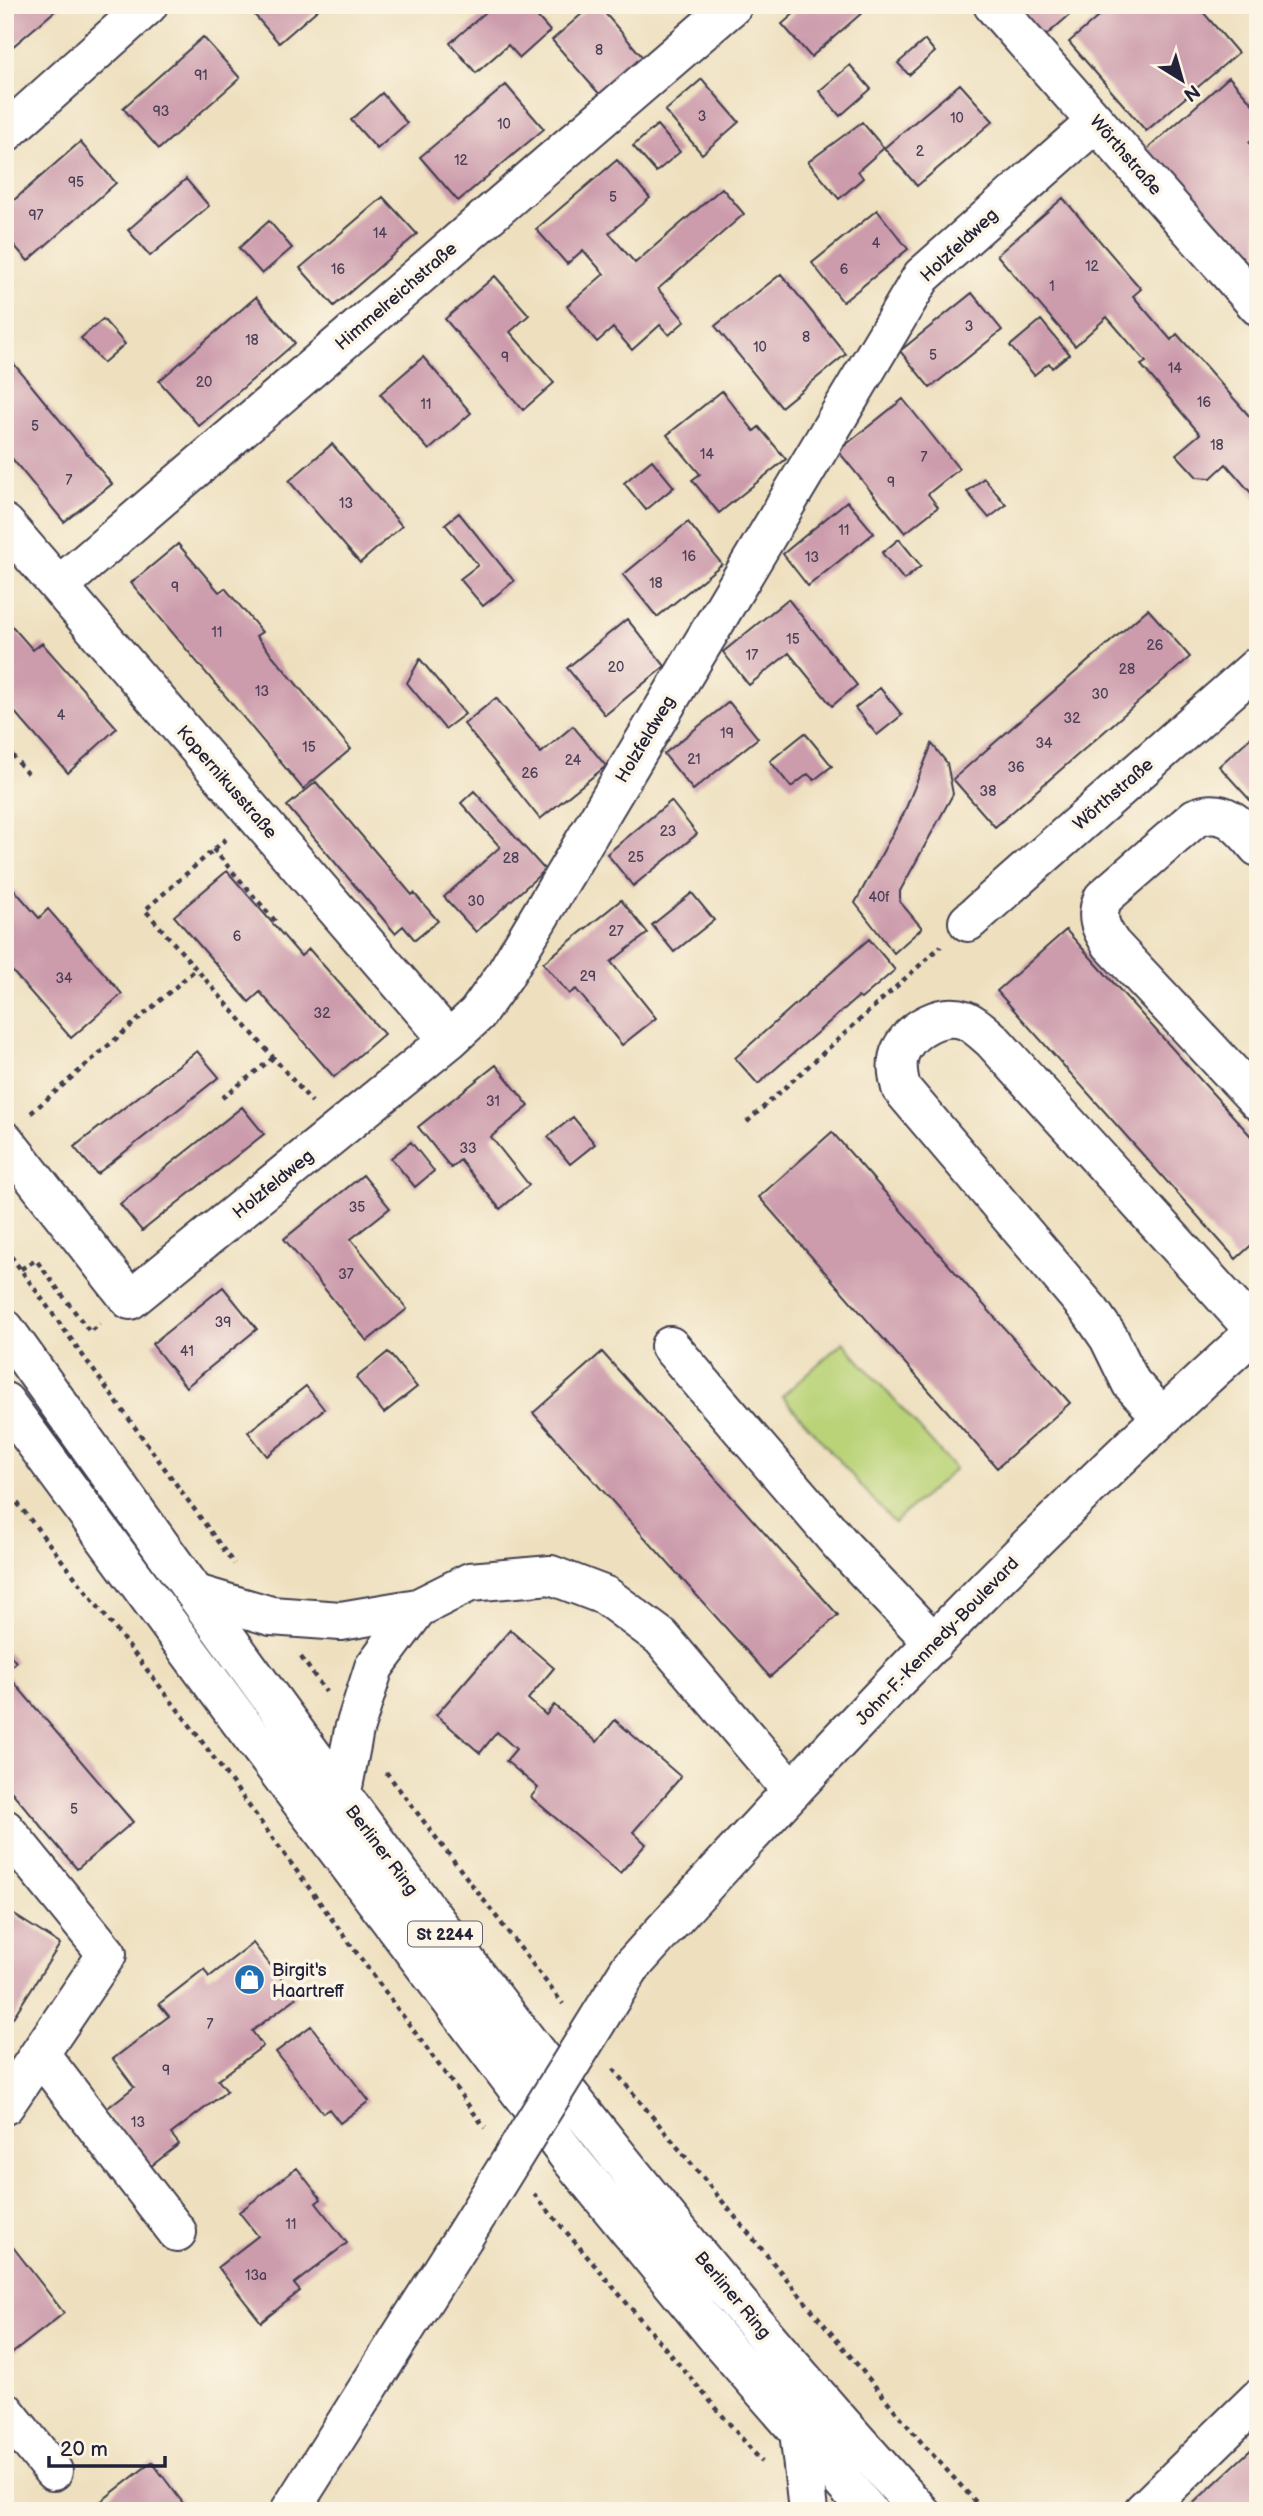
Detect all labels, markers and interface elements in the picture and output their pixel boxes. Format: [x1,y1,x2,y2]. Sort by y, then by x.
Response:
house number: 8 [595,42,603,59]
north arrow [1148,46,1218,116]
house number: 91 [194,67,208,84]
text: N [1179,79,1204,106]
house number: 93 [153,103,169,120]
house number: 3 [698,108,706,125]
house number: 10 [950,110,964,127]
street label: Wörthstraße [1085,111,1166,200]
house number: 10 [497,116,511,133]
house number: 2 [916,143,925,160]
house number: 12 [454,152,469,169]
house number: 95 [68,174,84,191]
house number: 5 [609,189,617,206]
street label: Holzfeldweg [916,204,1002,286]
house number: 97 [29,207,44,224]
house number: 14 [373,225,387,242]
house number: 4 [872,235,881,252]
street label: Himmelreichstraße [331,238,462,355]
house number: 12 [1085,258,1100,275]
house number: 16 [331,261,345,278]
house number: 6 [840,261,849,278]
house number: 1 [1049,278,1055,295]
house number: 3 [965,318,973,335]
house number: 8 [802,329,810,346]
house number: 18 [245,332,259,349]
house number: 10 [753,339,767,356]
house number: 5 [929,347,937,364]
house number: 9 [501,349,509,366]
house number: 14 [1168,360,1182,377]
house number: 20 [196,374,212,391]
house number: 16 [1197,394,1211,411]
house number: 11 [421,396,431,413]
house number: 5 [31,418,39,435]
house number: 18 [1210,437,1224,454]
house number: 14 [700,446,714,463]
house number: 7 [921,449,928,466]
house number: 7 [66,472,73,489]
house number: 9 [887,474,895,491]
house number: 13 [339,495,353,512]
house number: 11 [839,522,849,539]
house number: 16 [682,548,696,565]
house number: 13 [805,549,819,566]
house number: 18 [649,575,663,592]
house number: 9 [171,579,179,596]
house number: 11 [212,624,222,641]
house number: 15 [786,631,800,648]
house number: 26 [1147,637,1164,654]
house number: 17 [746,647,758,664]
house number: 20 [608,659,624,676]
house number: 28 [1119,661,1135,678]
house number: 13 [255,683,269,700]
house number: 30 [1092,686,1108,703]
street label: Holzfeldweg [611,692,680,787]
house number: 4 [57,707,66,724]
house number: 32 [1064,710,1081,727]
street label: Kopernikusstraße [172,722,282,843]
house number: 19 [720,725,734,742]
house number: 34 [1035,735,1053,752]
house number: 15 [302,739,316,756]
house number: 21 [687,751,701,768]
house number: 24 [565,752,582,769]
street label: Wörthstraße [1069,754,1158,835]
house number: 36 [1007,759,1025,776]
house number: 26 [522,765,539,782]
house number: 38 [980,783,996,800]
house number: 23 [660,823,676,840]
house number: 25 [628,849,644,866]
house number: 28 [503,850,519,867]
house number: 40f [868,889,890,906]
house number: 30 [468,893,484,910]
house number: 27 [608,923,624,940]
house number: 6 [233,928,242,945]
house number: 29 [580,968,596,985]
house number: 34 [55,970,73,987]
house number: 32 [314,1005,331,1022]
house number: 31 [486,1093,500,1110]
house number: 33 [459,1140,477,1157]
street label: Holzfeldweg [229,1145,318,1223]
house number: 35 [349,1199,365,1216]
house number: 37 [338,1266,354,1283]
house number: 39 [215,1314,231,1331]
house number: 41 [180,1343,194,1360]
street label: John-F.-Kennedy-Boulevard [852,1553,1023,1730]
house number: 5 [70,1801,78,1818]
street label: Berliner Ring [341,1801,422,1900]
road number: St 2244 [408,1922,482,1946]
place label: Birgit's Haartreff [272,1960,345,2002]
shop icon: Birgit's Haartreff [232,1963,266,1997]
house number: 7 [207,2016,214,2033]
house number: 9 [162,2062,170,2079]
house number: 13 [131,2114,145,2131]
house number: 11 [286,2216,296,2233]
street label: Berliner Ring [690,2247,775,2343]
house number: 13a [245,2267,267,2284]
scale bar [49,2425,164,2469]
text: 20 m [60,2437,108,2462]

